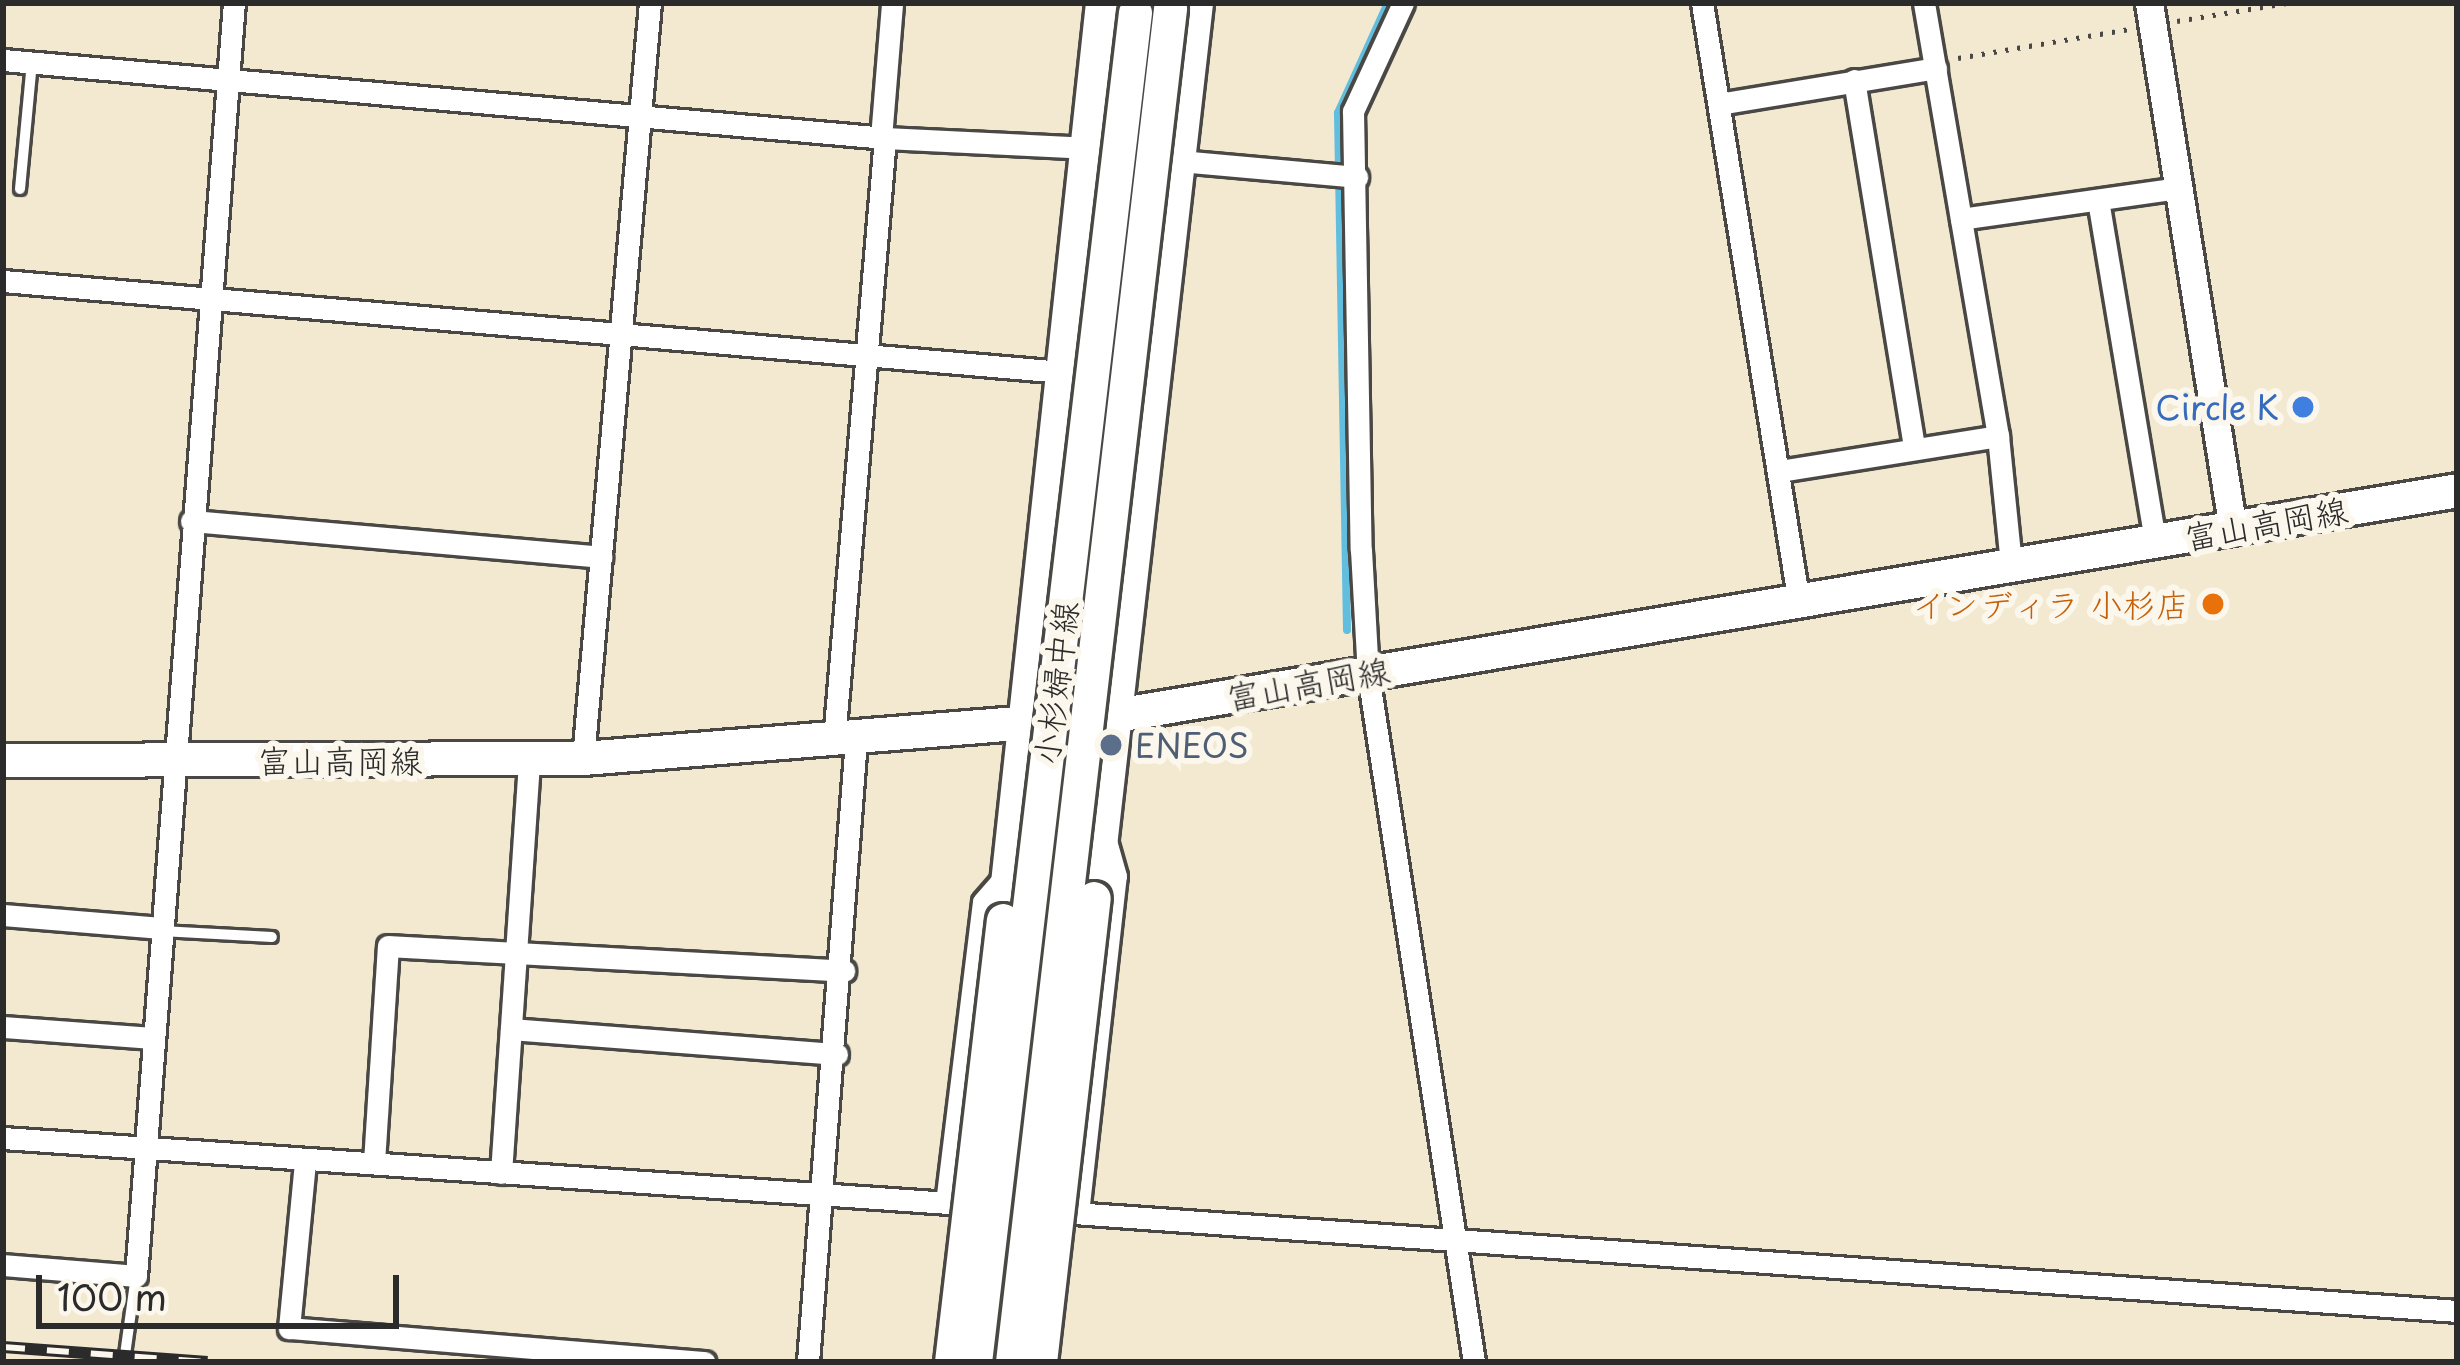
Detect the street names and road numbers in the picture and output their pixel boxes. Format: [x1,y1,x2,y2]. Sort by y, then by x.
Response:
street label: 富山高岡線 [2181,489,2351,557]
street label: 小杉婦中線 [1025,599,1085,767]
street label: 富山高岡線 [1223,649,1393,717]
street label: 富山高岡線 [258,740,422,780]

